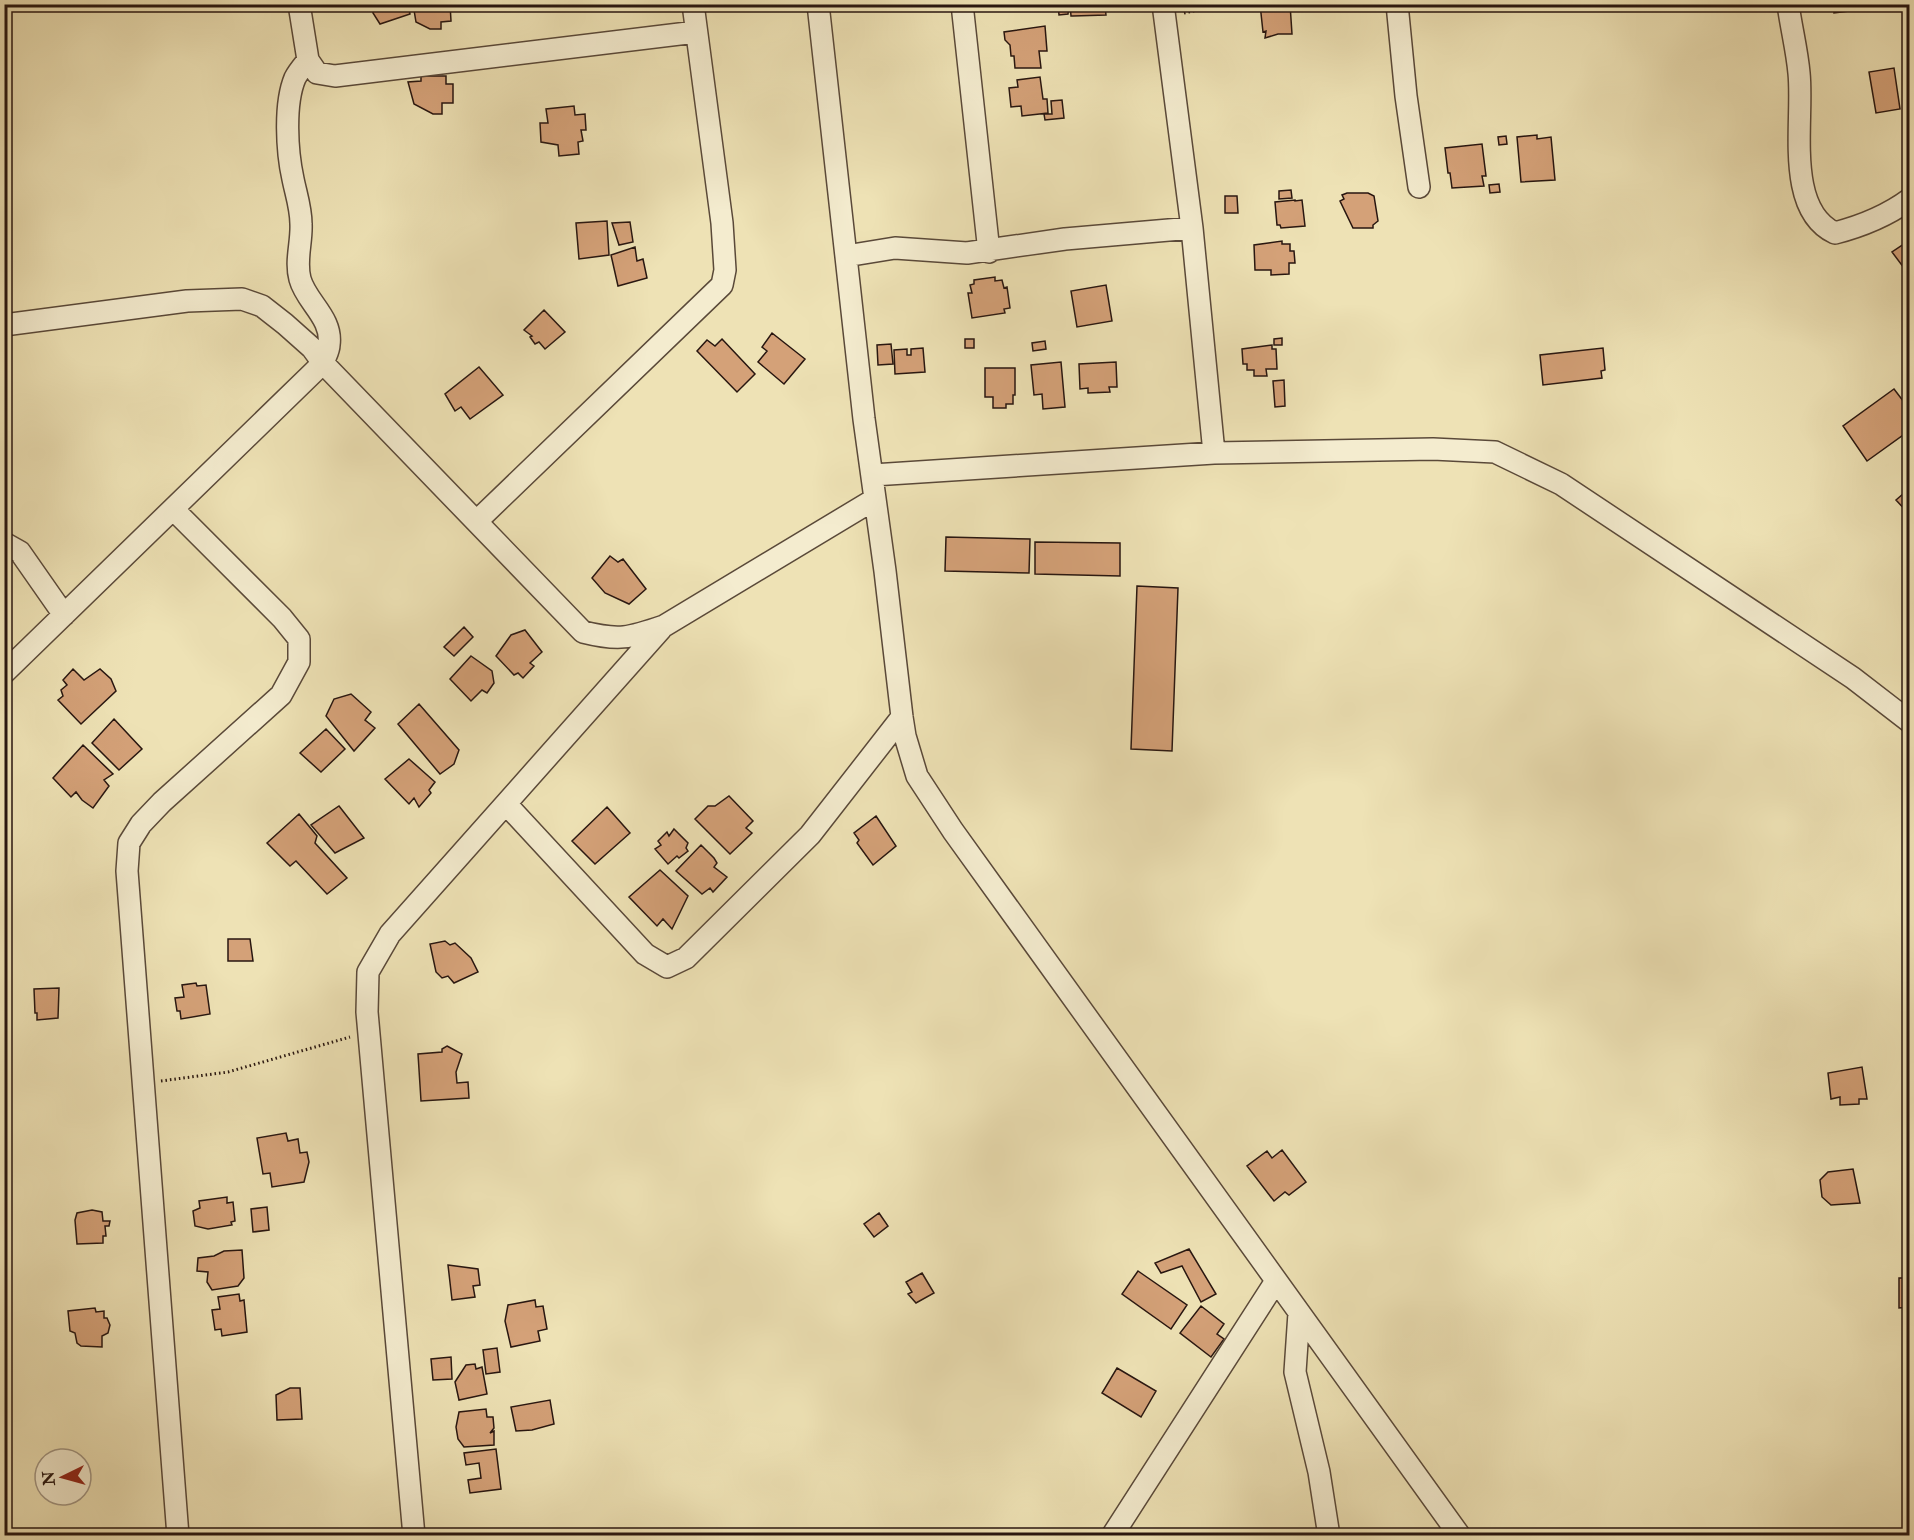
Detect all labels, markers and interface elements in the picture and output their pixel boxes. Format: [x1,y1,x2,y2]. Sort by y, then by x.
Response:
north arrow [33,1447,93,1507]
text: N [38,1470,60,1487]

